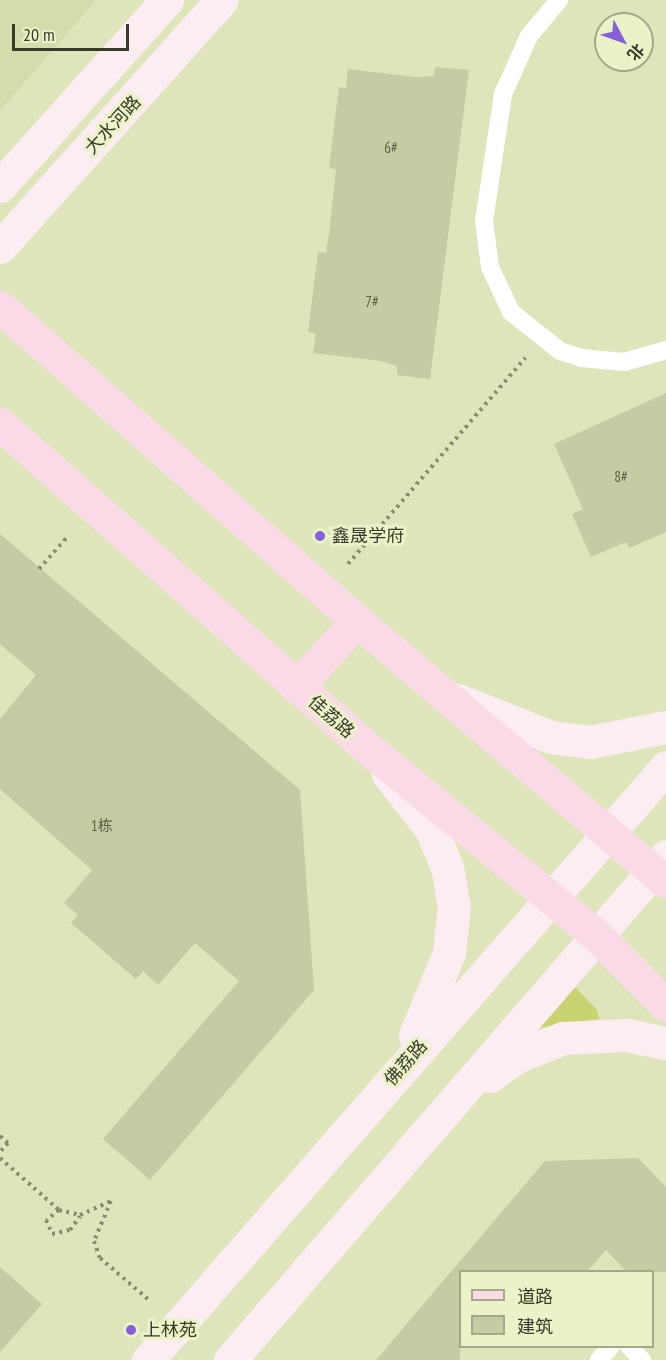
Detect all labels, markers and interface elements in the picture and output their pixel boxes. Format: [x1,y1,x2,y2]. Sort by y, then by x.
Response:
scale bar [15,12,132,50]
north arrow [594,12,654,72]
text: 20 m [23,23,55,46]
text: 北 [623,40,649,65]
street label: 大水河路 [81,91,145,159]
house number: 6# [384,139,398,157]
house number: 7# [365,293,379,311]
house number: 8# [614,468,628,486]
place label: 鑫晟学府 [332,525,404,547]
marker: 鑫晟学府 [313,529,327,543]
street label: 佳荔路 [304,691,358,743]
house number: 1栋 [91,817,113,835]
street label: 佛荔路 [380,1036,432,1090]
legend [459,1270,654,1348]
text: 道路 [517,1285,553,1308]
text: 建筑 [517,1315,553,1338]
place label: 上林苑 [143,1319,197,1341]
marker: 上林苑 [124,1323,138,1337]

